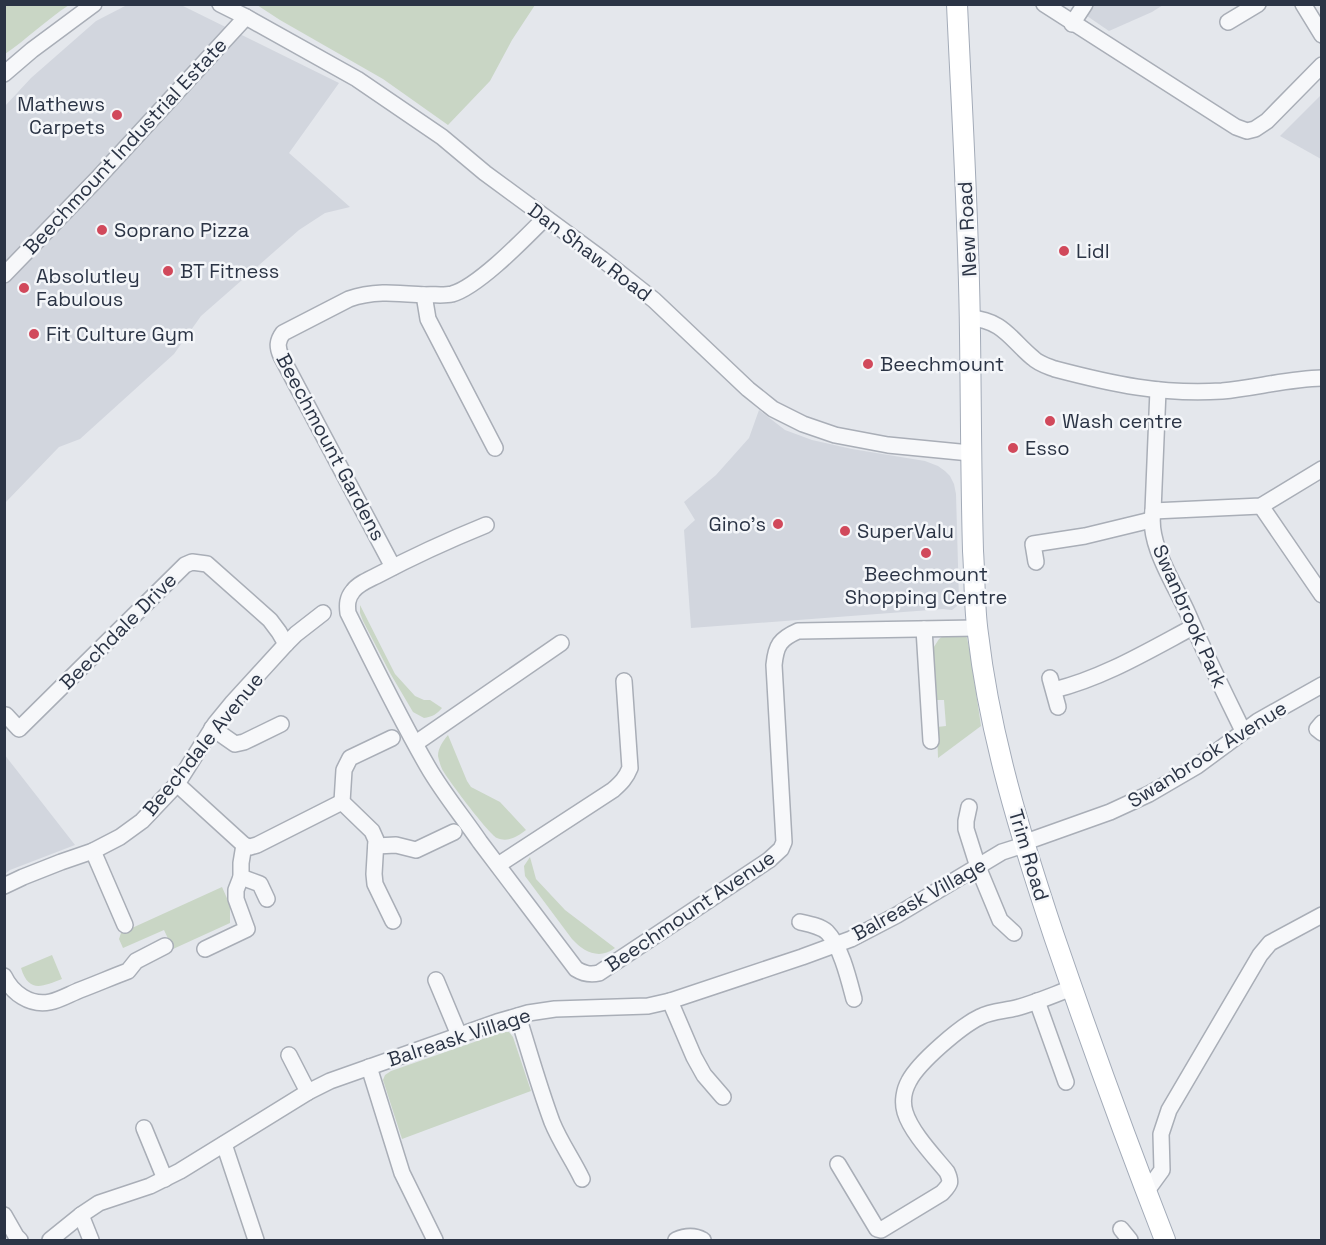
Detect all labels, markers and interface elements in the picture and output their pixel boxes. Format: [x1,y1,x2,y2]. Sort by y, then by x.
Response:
street label: Beechmount Industrial Estate [18,32,232,260]
place label: Mathews Carpets [17,91,105,140]
marker: Mathews Carpets [110,108,124,122]
street label: New Road [952,181,982,277]
street label: Dan Shaw Road [523,197,657,307]
place label: Soprano Pizza [114,217,249,243]
marker: Soprano Pizza [95,223,109,237]
place label: Lidl [1076,238,1110,264]
marker: Lidl [1057,244,1071,258]
place label: BT Fitness [180,258,279,284]
place label: Absolutley Fabulous [36,263,140,312]
marker: BT Fitness [161,264,175,278]
marker: Absolutley Fabulous [17,281,31,295]
place label: Fit Culture Gym [46,321,194,347]
marker: Fit Culture Gym [27,327,41,341]
street label: Beechmount Gardens [271,349,391,545]
place label: Beechmount [880,351,1004,377]
marker: Beechmount [861,357,875,371]
place label: Wash centre [1062,408,1183,434]
marker: Wash centre [1043,414,1057,428]
place label: Esso [1025,435,1070,461]
marker: Esso [1006,441,1020,455]
place label: Gino's [708,511,766,537]
marker: Gino's [771,517,785,531]
place label: SuperValu [857,518,954,544]
marker: SuperValu [838,524,852,538]
street label: Swanbrook Park [1147,540,1233,692]
marker: Beechmount Shopping Centre [919,546,933,560]
place label: Beechmount Shopping Centre [845,561,1007,610]
street label: Beechdale Drive [54,567,182,695]
street label: Beechdale Avenue [137,667,269,821]
street label: Swanbrook Avenue [1123,695,1291,813]
street label: Trim Road [1003,806,1055,904]
street label: Beechmount Avenue [600,844,780,978]
street label: Balreask Village [847,851,991,947]
street label: Balreask Village [384,1002,534,1072]

